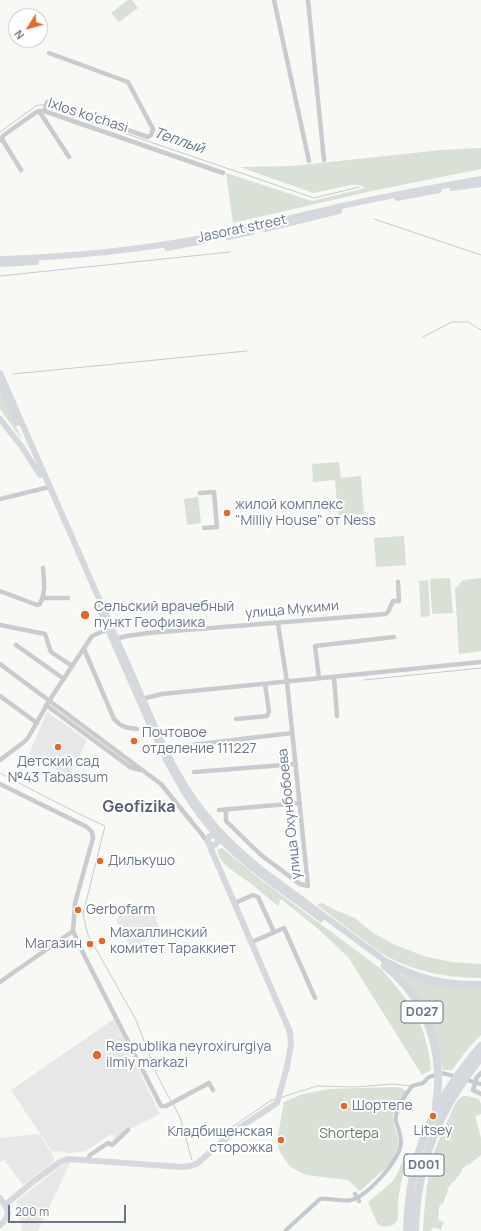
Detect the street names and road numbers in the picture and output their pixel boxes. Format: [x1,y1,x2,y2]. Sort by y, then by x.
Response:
street label: Ixlos ko'chasi [46,95,130,137]
street label: Jasorat street [196,211,288,247]
street label: улица Мукими [244,598,340,622]
street label: улица Охунбобоева [275,748,305,880]
road number: D027 [401,1001,443,1023]
road number: D001 [404,1154,444,1176]

